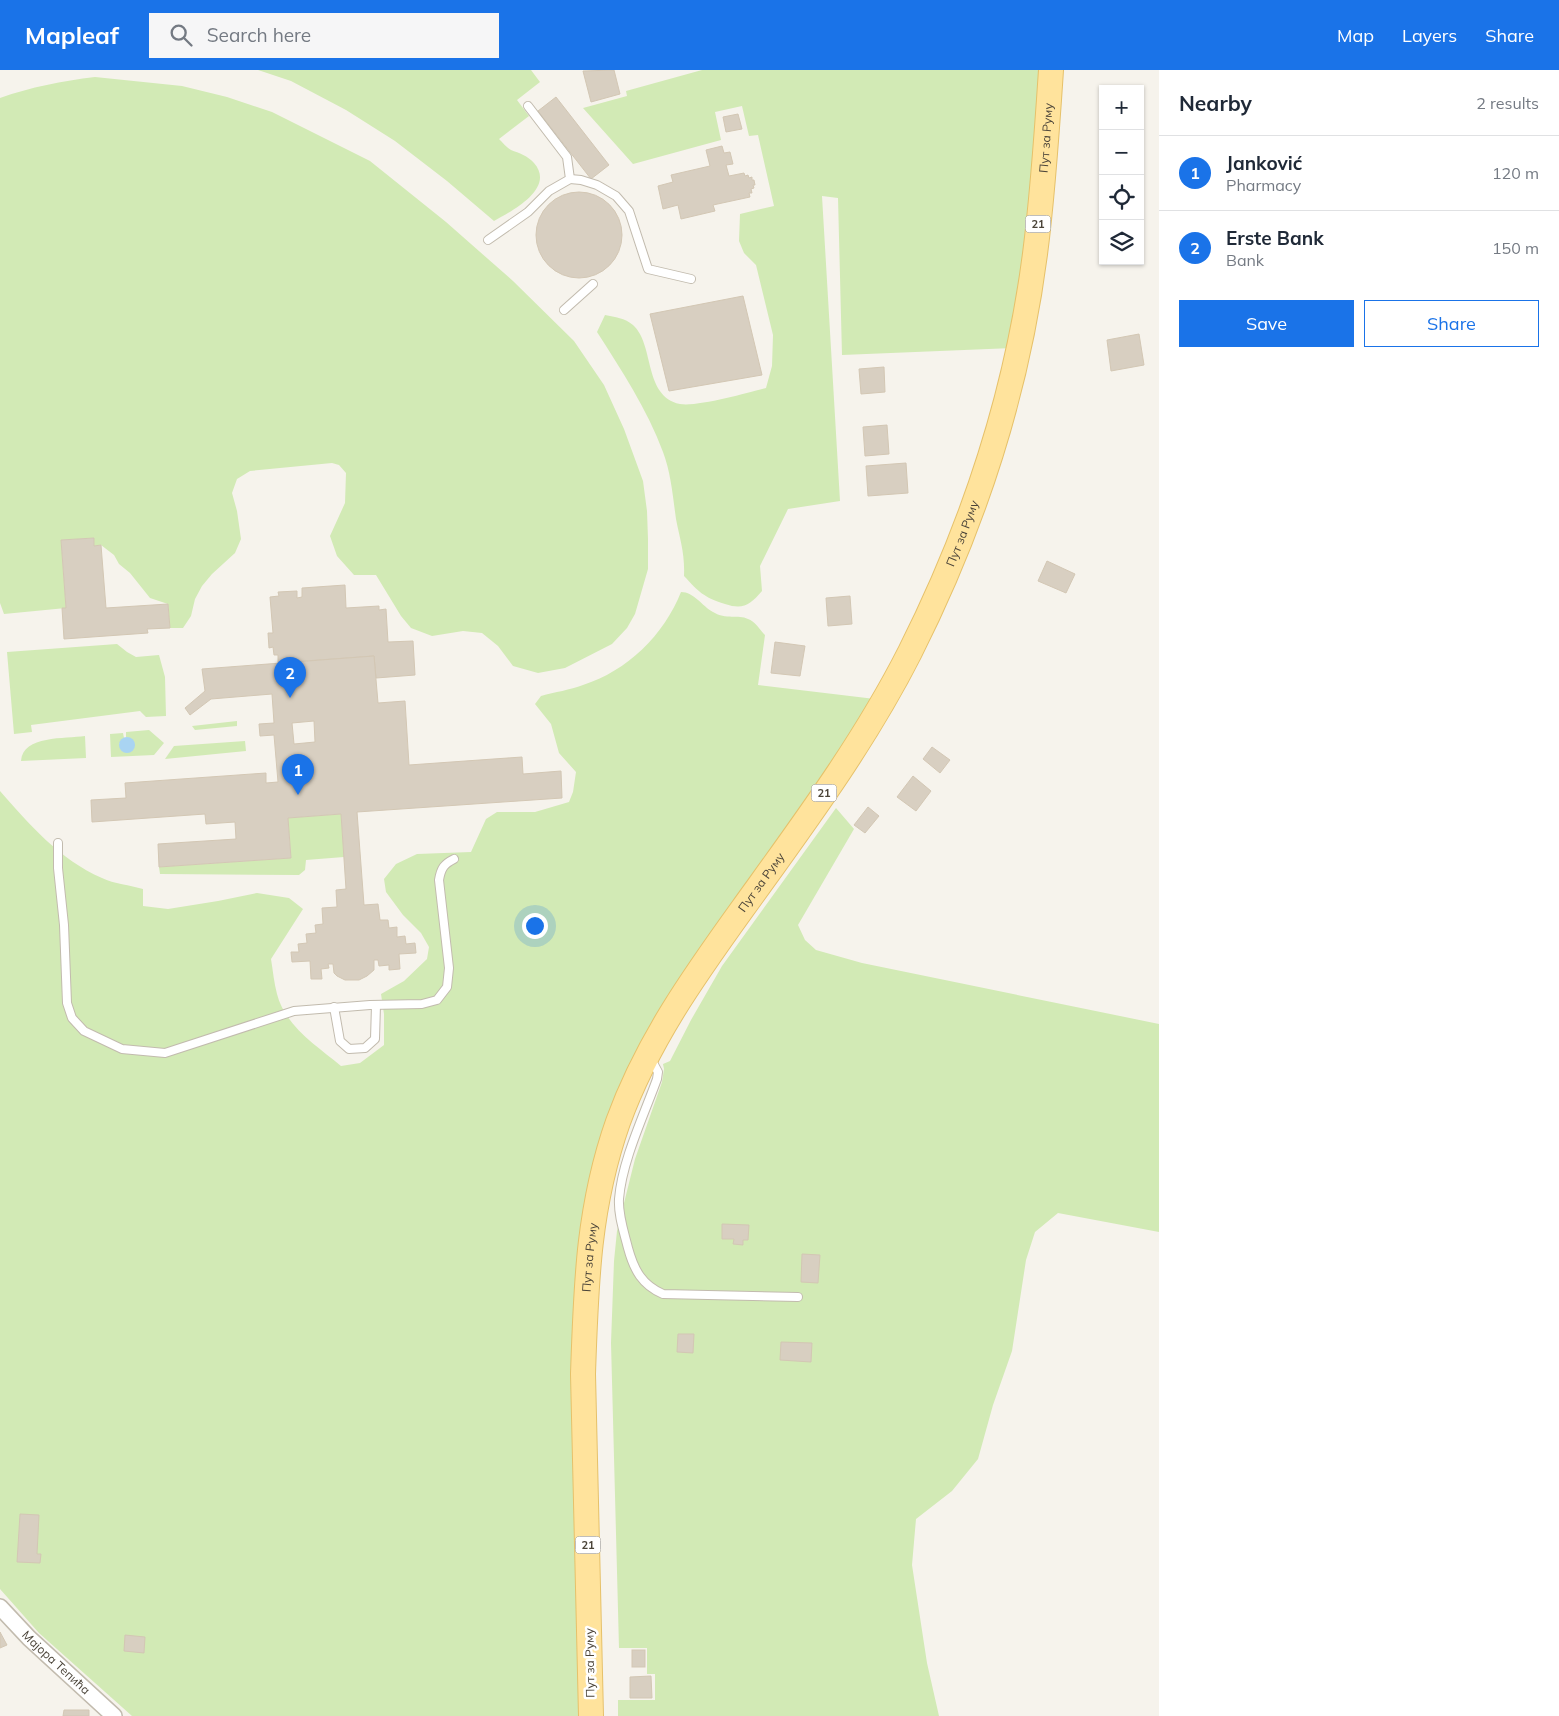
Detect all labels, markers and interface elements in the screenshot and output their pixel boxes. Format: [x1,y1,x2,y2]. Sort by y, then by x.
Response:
search box [149,13,499,58]
text: Mapleaf [25,20,119,50]
icon: search [167,21,195,49]
text: Search here [207,23,311,47]
text: Map [1337,24,1374,47]
text: Layers [1402,24,1457,47]
text: Share [1485,24,1534,47]
map controls [1099,85,1144,265]
button: + [1099,85,1144,130]
text: Nearby [1179,90,1252,116]
text: 2 results [1476,93,1539,113]
street label: Пут за Руму [1036,102,1056,173]
button: − [1099,130,1144,175]
text: Janković [1226,151,1302,175]
text: 1 [1190,163,1200,183]
text: 120 m [1492,163,1539,183]
button: locate [1099,175,1144,220]
text: Pharmacy [1226,175,1301,195]
road number: 21 [1026,216,1050,232]
button: layers [1099,220,1144,265]
text: Erste Bank [1226,226,1324,250]
text: 2 [1190,238,1200,258]
text: 150 m [1492,238,1539,258]
text: Bank [1226,250,1264,270]
button: Save [1179,300,1354,347]
button: Share [1364,300,1539,347]
street label: Пут за Руму [942,498,982,569]
pin: 2 [274,657,306,698]
pin: 1 [282,754,314,795]
road number: 21 [812,784,836,801]
street label: Пут за Руму [735,849,788,915]
your location [522,913,548,939]
street label: Пут за Руму [578,1221,600,1292]
road number: 21 [576,1536,600,1554]
street label: Мајора Тепића [19,1627,93,1697]
street label: Пут за Руму [581,1628,598,1698]

